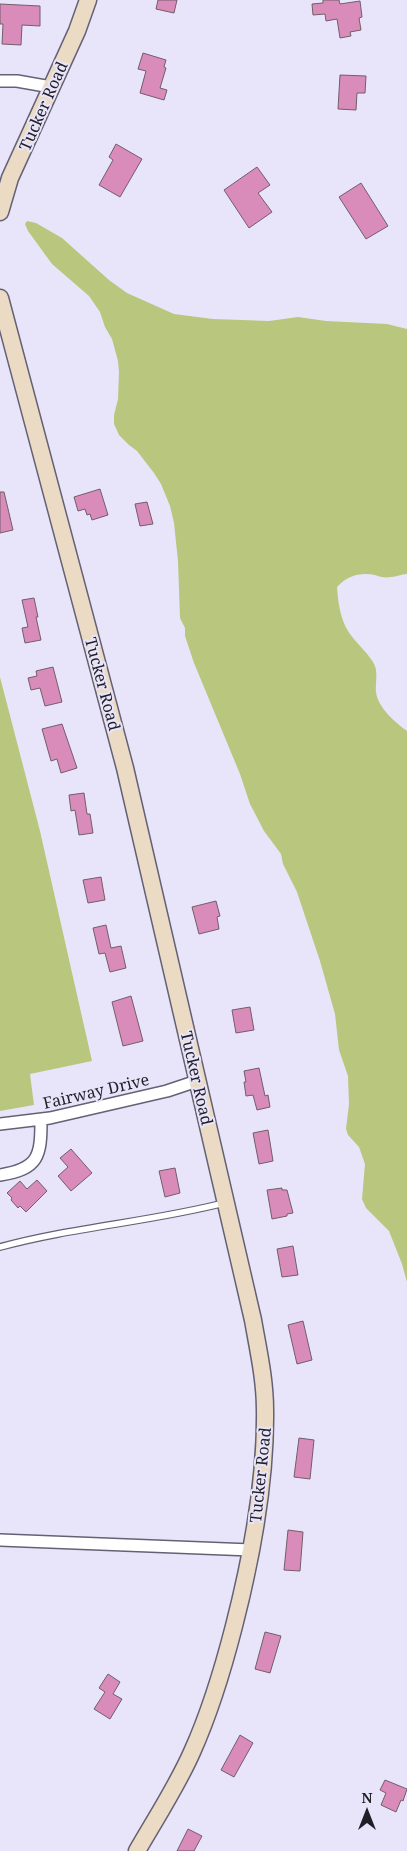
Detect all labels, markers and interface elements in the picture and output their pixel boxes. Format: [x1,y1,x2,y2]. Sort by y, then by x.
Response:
street label: Tucker Road [13,58,73,154]
street label: Tucker Road [80,635,126,733]
street label: Tucker Road [176,1029,219,1127]
street label: Fairway Drive [41,1068,151,1114]
street label: Tucker Road [244,1426,276,1524]
north arrow [342,1786,392,1836]
text: N [361,1788,373,1807]

